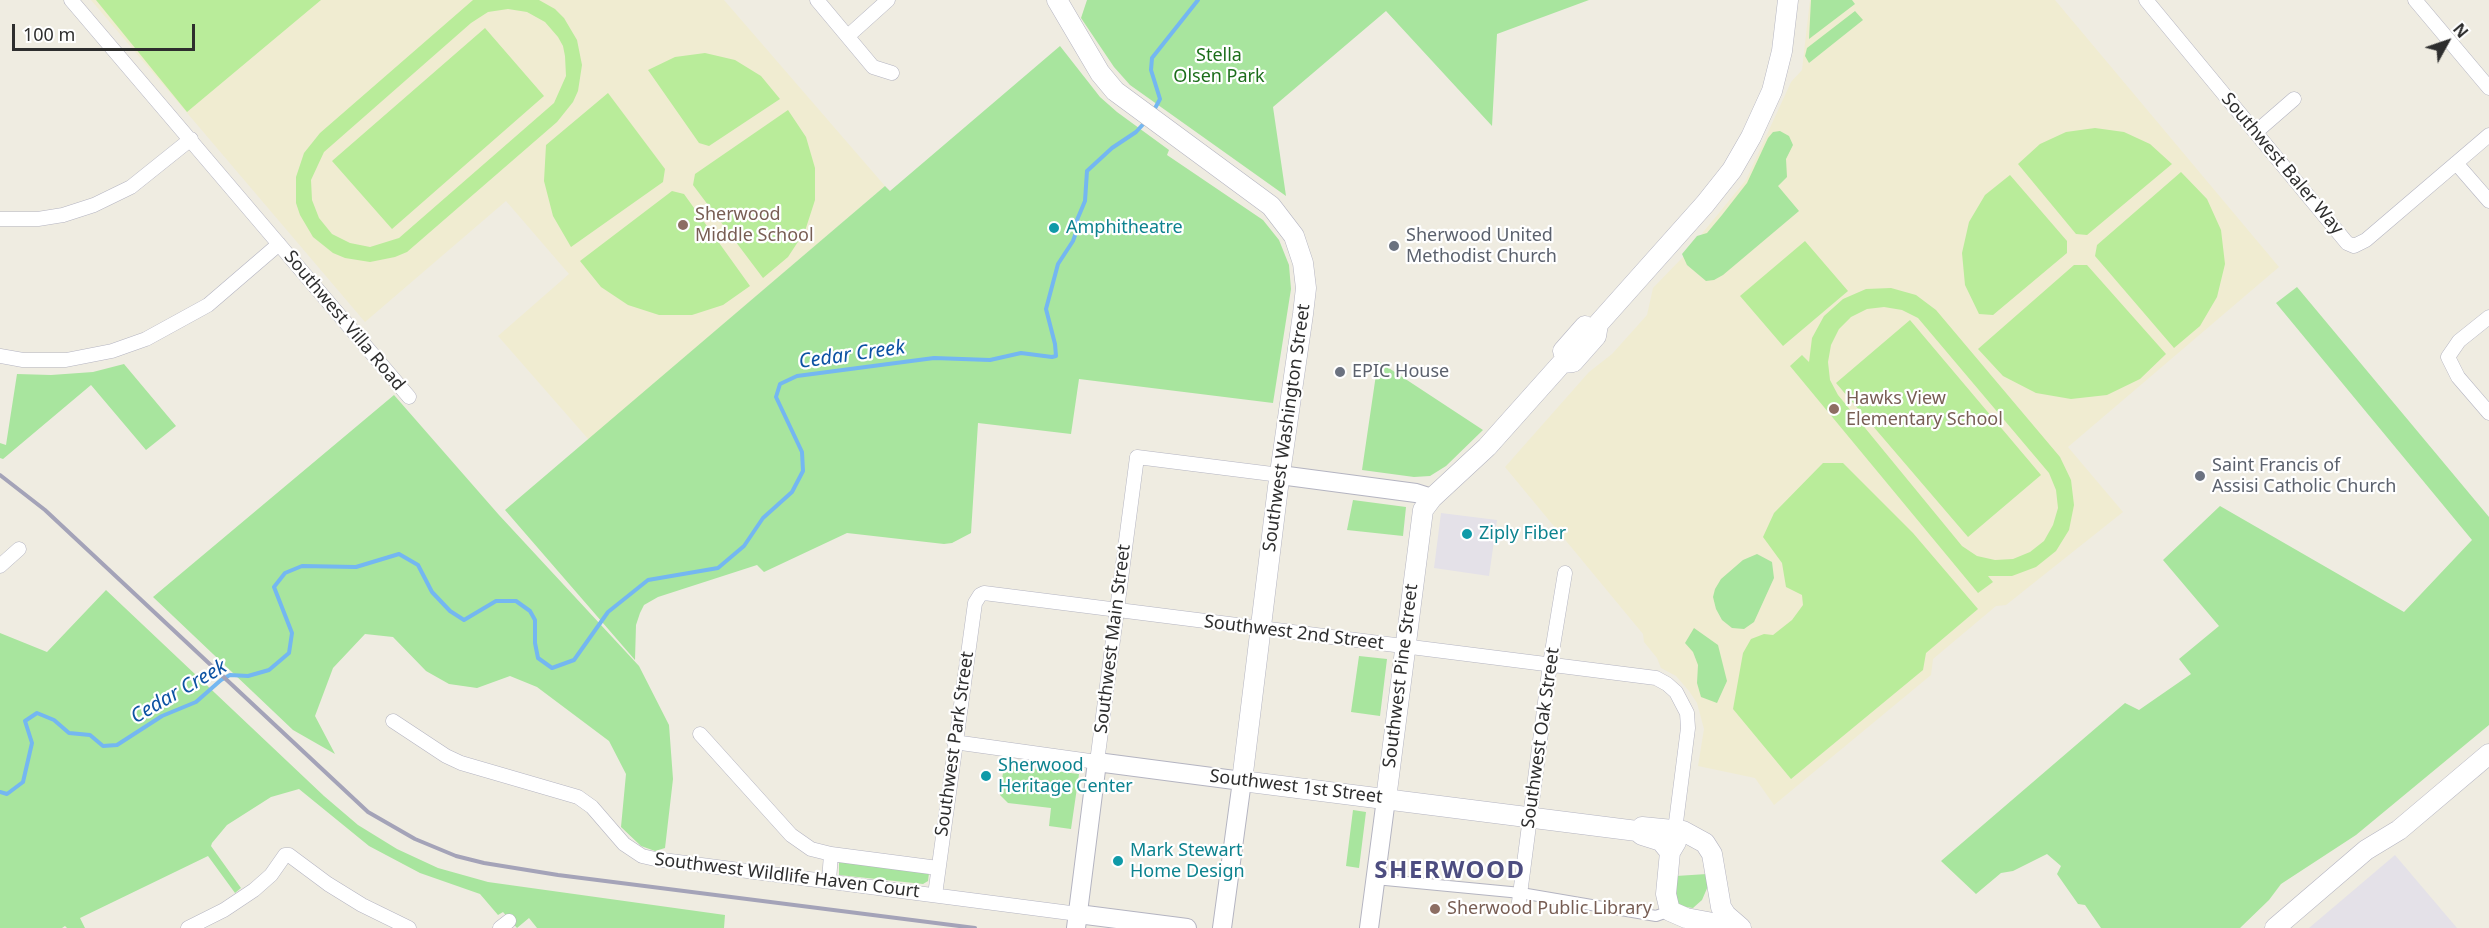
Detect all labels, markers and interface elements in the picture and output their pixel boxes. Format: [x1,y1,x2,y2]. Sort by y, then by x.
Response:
scale bar [15,12,198,50]
north arrow [2417,12,2477,72]
text: N [2448,18,2473,42]
text: 100 m [23,22,75,46]
park label: Stella Olsen Park [1173,45,1265,88]
street label: Southwest Baler Way [2217,89,2347,239]
place label: Sherwood Middle School [695,204,814,246]
place label: Amphitheatre [1066,217,1183,239]
marker: Sherwood Middle School [676,218,690,232]
marker: Amphitheatre [1047,221,1061,235]
place label: Sherwood United Methodist Church [1406,225,1557,268]
marker: Sherwood United Methodist Church [1387,239,1401,253]
street label: Southwest Villa Road [279,246,409,396]
street label: Southwest Washington Street [1259,303,1315,553]
water label: Cedar Creek [797,336,907,374]
place label: EPIC House [1352,361,1449,383]
marker: EPIC House [1333,365,1347,379]
place label: Hawks View Elementary School [1846,388,2003,430]
marker: Hawks View Elementary School [1827,402,1841,416]
place label: Saint Francis of Assisi Catholic Church [2212,455,2396,498]
marker: Saint Francis of Assisi Catholic Church [2193,469,2207,483]
place label: Ziply Fiber [1479,523,1566,545]
marker: Ziply Fiber [1460,527,1474,541]
street label: Southwest Main Street [1091,543,1135,735]
street label: Southwest Pine Street [1379,583,1423,769]
street label: Southwest 2nd Street [1203,611,1385,655]
street label: Southwest Oak Street [1518,646,1564,830]
street label: Southwest Park Street [931,650,979,838]
water label: Cedar Creek [127,655,231,729]
place label: Sherwood Heritage Center [998,755,1133,798]
street label: Southwest 1st Street [1208,766,1384,808]
marker: Sherwood Heritage Center [979,769,993,783]
place label: Mark Stewart Home Design [1130,840,1245,882]
street label: Southwest Wildlife Haven Court [653,849,921,903]
marker: Mark Stewart Home Design [1111,854,1125,868]
district label: SHERWOOD [1374,857,1526,885]
place label: Sherwood Public Library [1447,898,1652,920]
marker: Sherwood Public Library [1428,902,1442,916]

